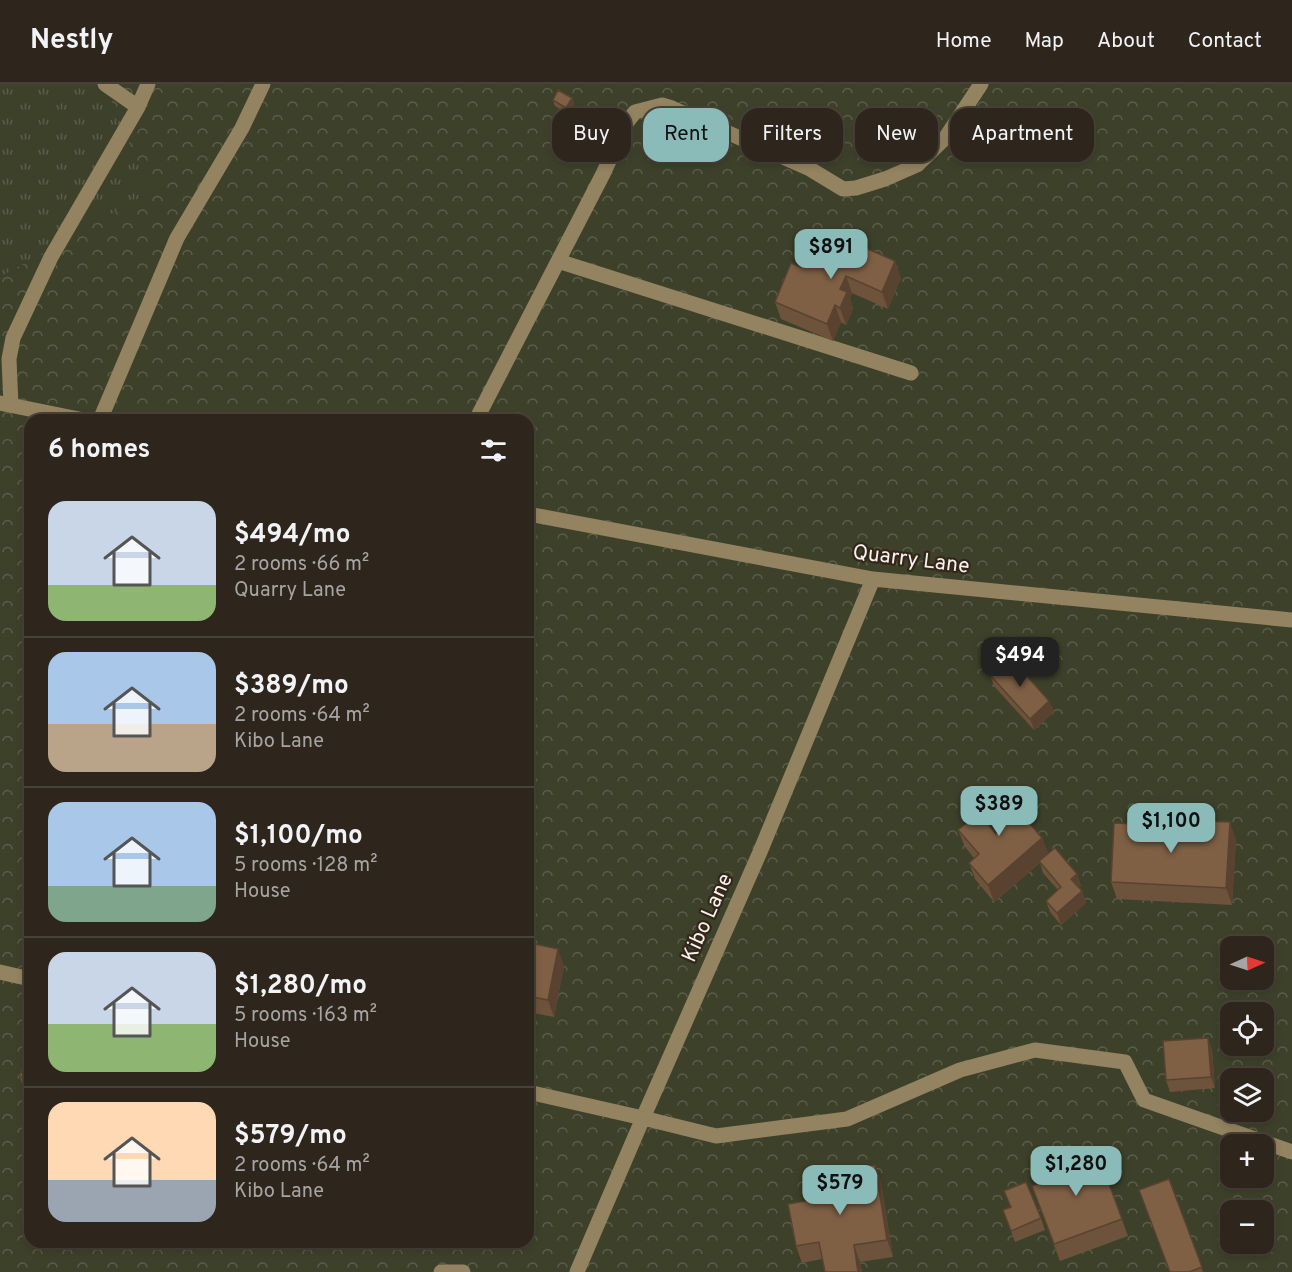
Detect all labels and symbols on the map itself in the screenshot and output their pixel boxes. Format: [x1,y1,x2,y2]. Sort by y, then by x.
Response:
pin: $891 [795,229,867,280]
street label: Quarry Lane [851,539,971,581]
pin: $494 [984,637,1056,688]
pin: $389 [963,786,1035,837]
pin: $1,100 [1122,803,1220,854]
street label: Kibo Lane [676,869,740,967]
north arrow [1220,936,1274,990]
pin: $1,280 [1027,1146,1125,1197]
pin: $579 [804,1165,876,1216]

